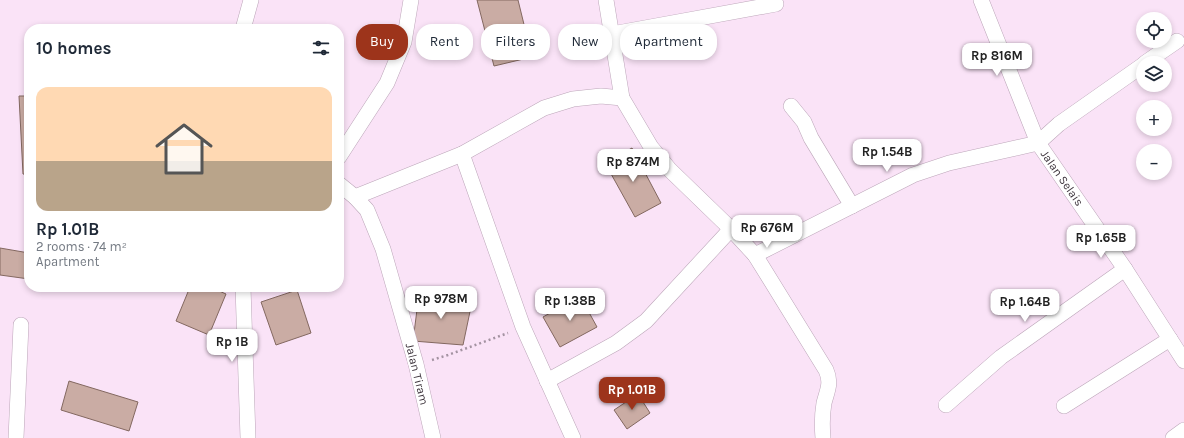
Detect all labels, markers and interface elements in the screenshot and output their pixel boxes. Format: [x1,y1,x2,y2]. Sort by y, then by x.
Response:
map controls [1136,12,1172,180]
button: locate [1136,12,1172,48]
chip: Buy [356,24,408,60]
chip: Rent [416,24,473,60]
chip: Filters [481,24,550,60]
chip: New [558,24,612,60]
chip: Apartment [620,24,717,60]
icon: filters [310,37,332,59]
text: 10 homes [36,38,111,58]
pin: Rp 816M [960,43,1034,77]
text: Rp 816M [971,48,1023,63]
button: layers [1136,56,1172,92]
button: + [1136,100,1172,136]
icon: home [148,113,220,185]
pin: Rp 1.54B [846,139,928,173]
text: Rp 1.54B [862,144,912,159]
button: − [1136,144,1172,180]
street label: Jalan Selais [1038,147,1086,209]
pin: Rp 874M [596,149,670,183]
text: Rp 874M [606,154,660,169]
pin: Rp 676M [730,215,804,249]
text: Rp 1.01B [36,219,99,239]
text: Rp 676M [740,220,794,235]
pin: Rp 1.65B [1060,225,1142,259]
text: Rp 1.65B [1076,230,1126,245]
text: 2 rooms · 74 m² [36,239,127,254]
text: Apartment [36,254,99,269]
pin: Rp 978M [404,286,478,320]
pin: Rp 1.38B [529,288,611,322]
pin: Rp 1.64B [984,289,1066,323]
text: Rp 978M [414,291,468,306]
text: Rp 1.38B [544,293,596,308]
text: Rp 1.64B [999,294,1051,309]
pin: Rp 1B [204,329,260,363]
text: Rp 1B [216,334,248,349]
street label: Jalan Tiram [403,342,431,406]
pin: Rp 1.01B [591,377,673,411]
text: Rp 1.01B [608,382,656,397]

